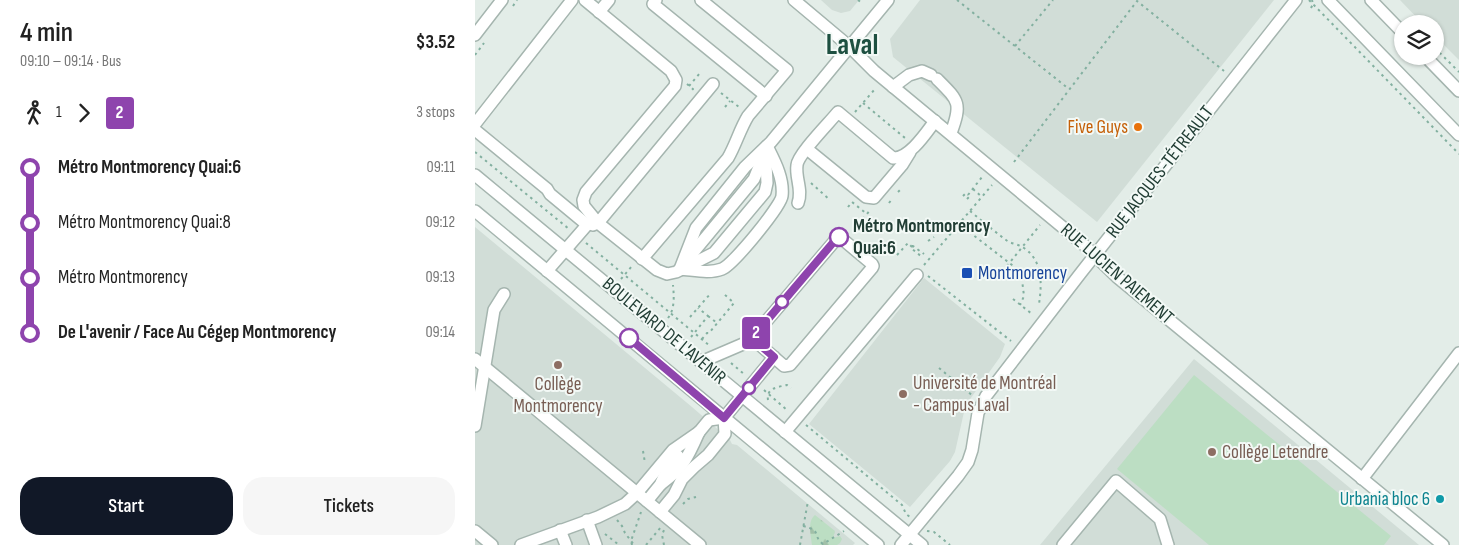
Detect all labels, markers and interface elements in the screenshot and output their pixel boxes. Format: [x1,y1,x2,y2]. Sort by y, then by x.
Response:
map controls [1394,15,1444,65]
button: layers [1394,15,1444,65]
text: 4 min [20,16,73,49]
district label: Laval [826,28,878,63]
text: $3.52 [416,31,455,54]
text: 09:10 – 09:14 · Bus [20,52,121,71]
icon: walk [20,99,48,127]
icon: forward [70,99,98,127]
street label: RUE JACQUES-TÉTREAULT [1101,101,1219,243]
text: 2 [116,102,124,123]
text: 1 [56,103,62,122]
text: 3 stops [416,103,455,122]
place label: Five Guys [1068,116,1128,139]
marker: Five Guys [1132,121,1144,133]
text: Métro Montmorency Quai:6 [58,156,241,179]
text: 09:11 [427,158,455,177]
text: Métro Montmorency Quai:8 [58,211,231,234]
text: 09:12 [425,213,455,232]
place label: Métro Montmorency Quai:6 [853,215,990,260]
street label: RUE LUCIEN PAIEMENT [1056,219,1179,330]
marker: Métro Montmorency Quai:6 [829,227,849,247]
place label: Montmorency [978,262,1068,285]
text: Métro Montmorency [58,266,188,289]
marker: Montmorency [960,266,974,280]
text: 09:13 [425,268,455,287]
street label: BOULEVARD DE L'AVENIR [597,272,731,390]
unlabelled marker [775,295,789,309]
line badge: 2 [740,317,772,349]
text: De L'avenir / Face Au Cégep Montmorency [58,321,336,344]
text: 2 [752,322,760,343]
text: 09:14 [425,323,455,342]
unlabelled marker [619,328,639,348]
marker: Collège Montmorency [552,359,564,371]
place label: Université de Montréal - Campus Laval [913,372,1056,417]
place label: Collège Montmorency [513,373,603,418]
unlabelled marker [742,381,756,395]
marker: Université de Montréal - Campus Laval [897,388,909,400]
place label: Collège Letendre [1222,441,1328,464]
marker: Collège Letendre [1206,446,1218,458]
button: Start [20,477,233,535]
button: Tickets [243,477,455,535]
place label: Urbania bloc 6 [1340,488,1430,511]
marker: Urbania bloc 6 [1434,493,1446,505]

